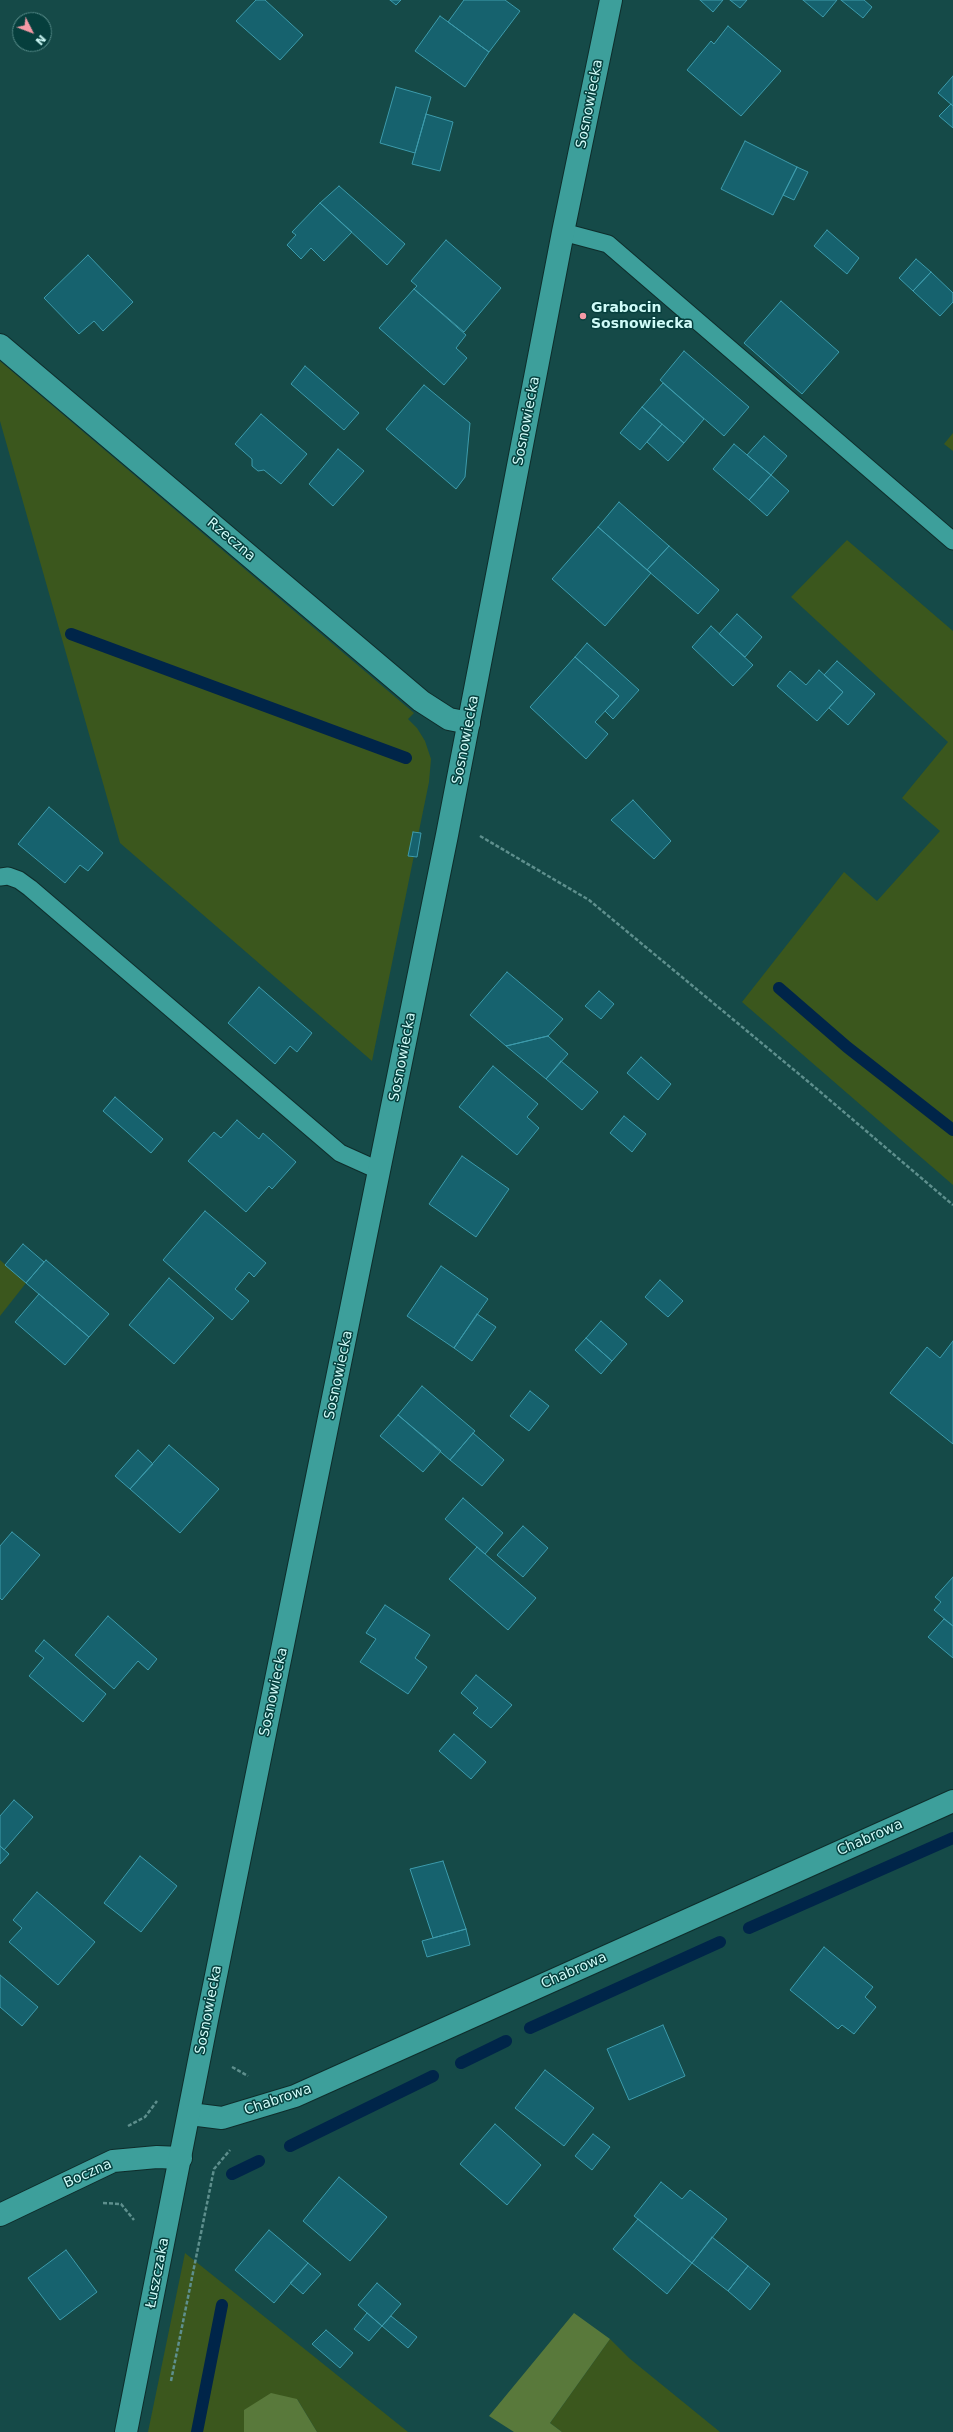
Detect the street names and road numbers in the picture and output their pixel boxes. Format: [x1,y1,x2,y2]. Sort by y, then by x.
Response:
street label: Sosnowiecka [573,58,607,150]
street label: Sosnowiecka [510,375,544,467]
street label: Rzeczna [203,515,259,565]
street label: Sosnowiecka [449,694,483,786]
street label: Sosnowiecka [386,1011,420,1103]
street label: Sosnowiecka [321,1329,357,1421]
street label: Sosnowiecka [256,1646,292,1738]
street label: Chabrowa [835,1816,905,1860]
street label: Chabrowa [539,1949,609,1993]
street label: Sosnowiecka [192,1964,226,2056]
street label: Chabrowa [242,2081,314,2119]
street label: Boczna [61,2156,115,2192]
street label: Łuszczaka [143,2236,173,2310]

